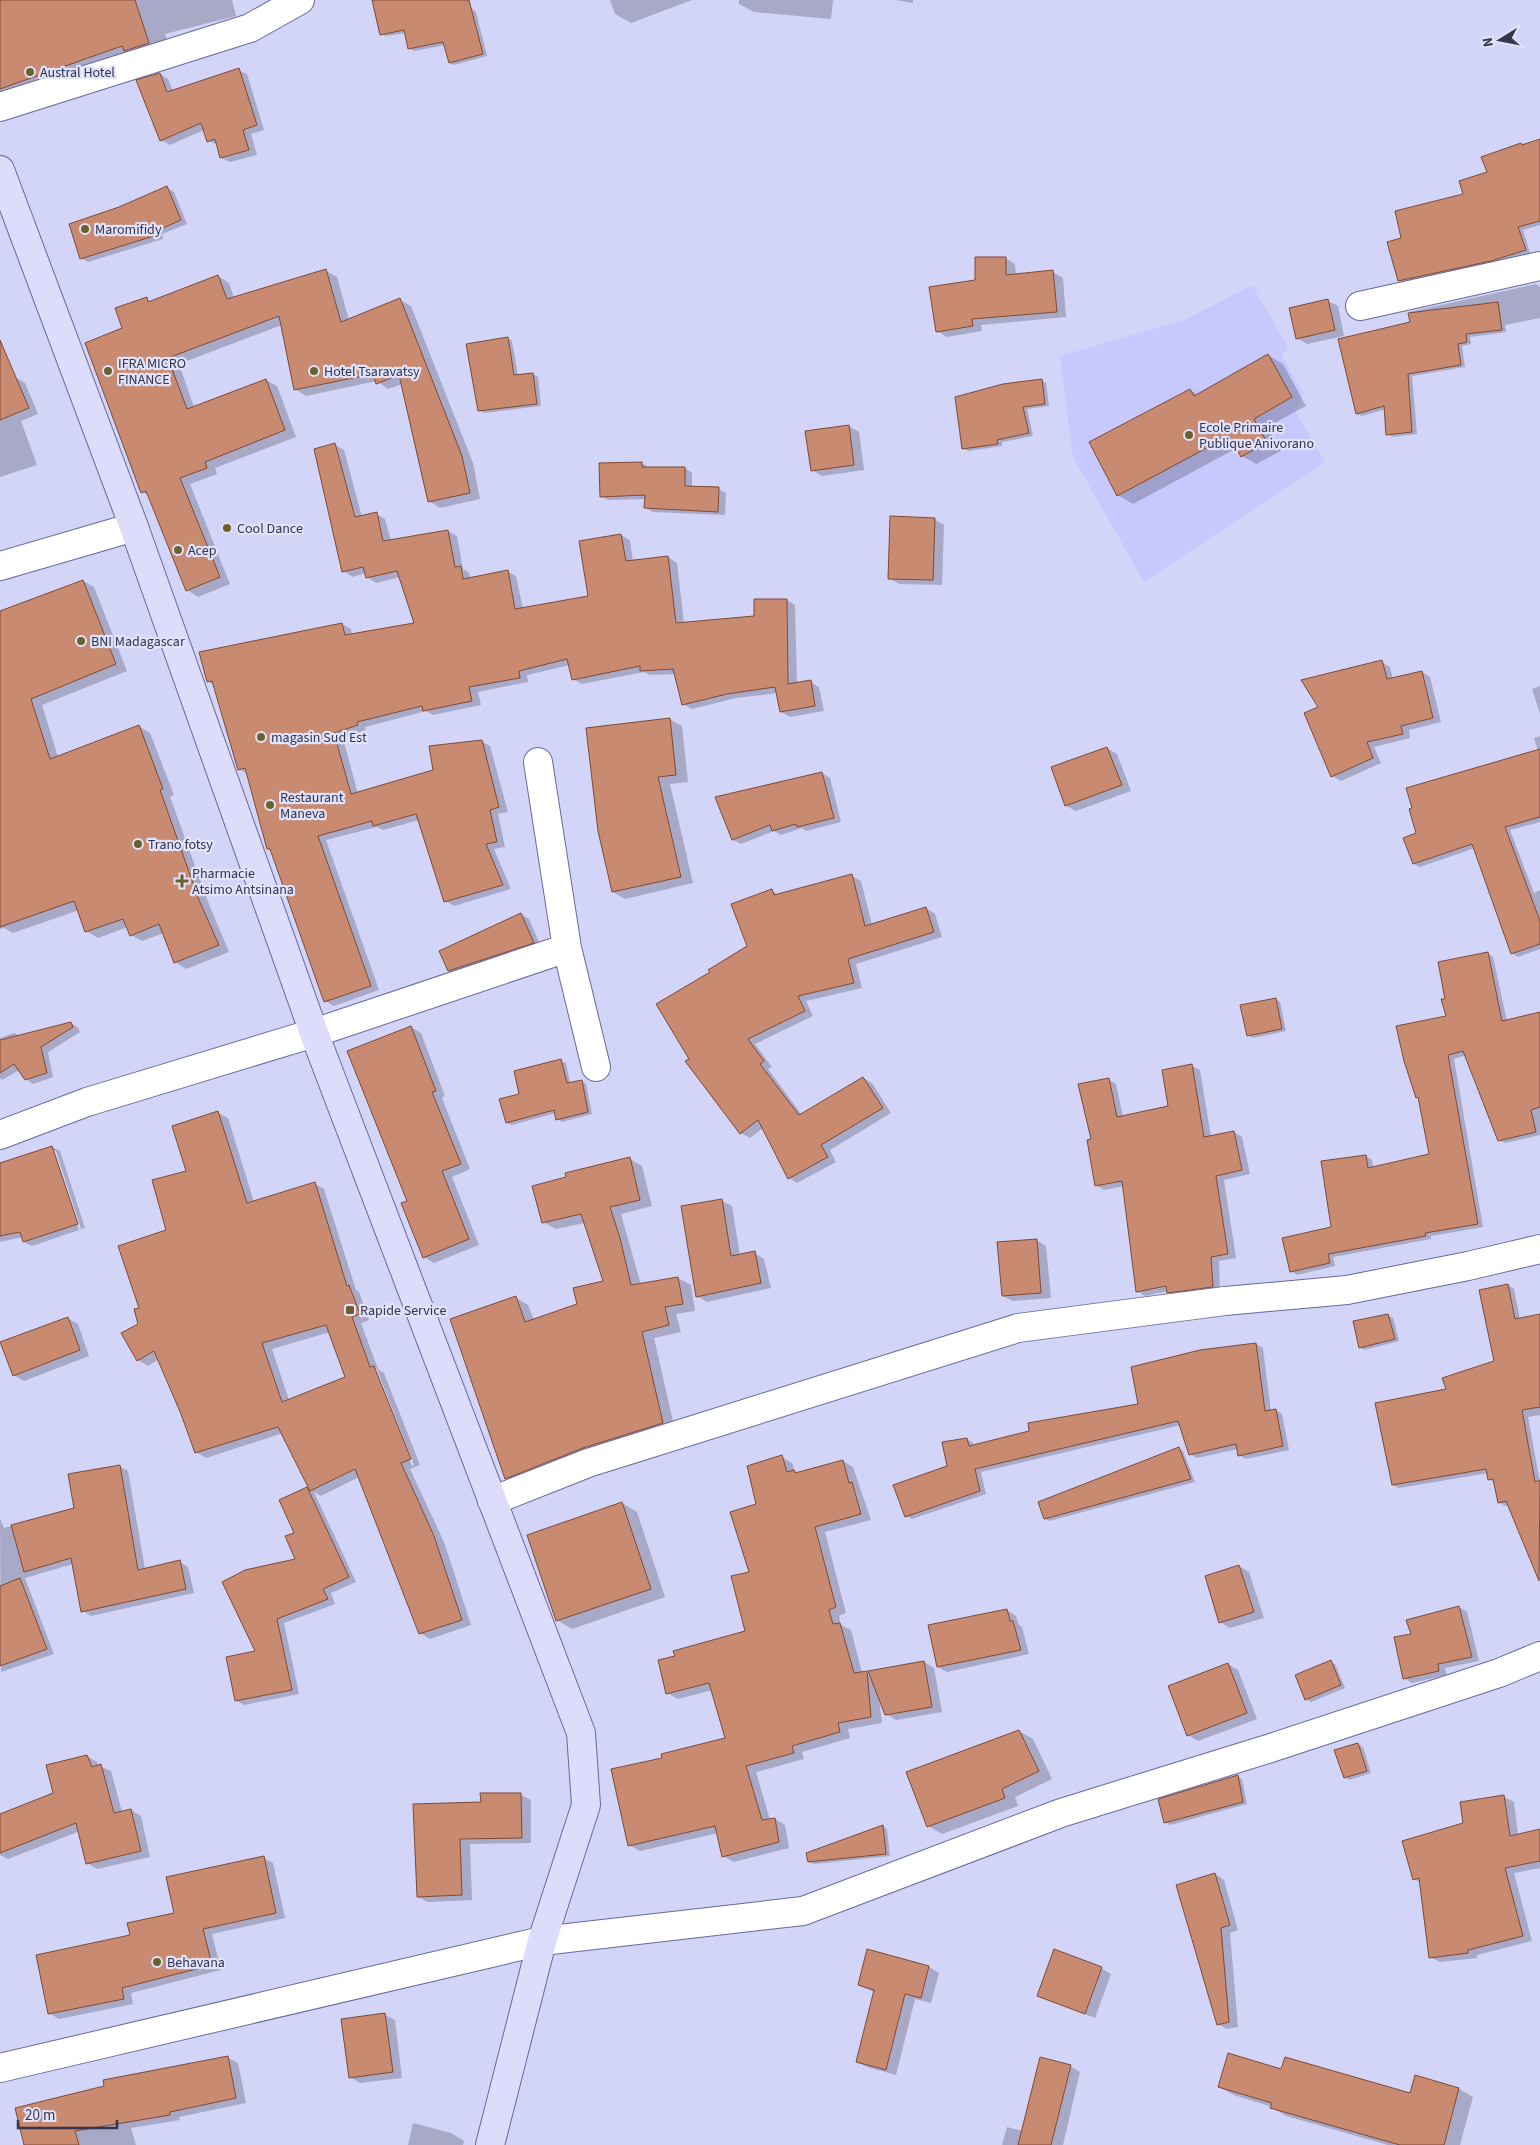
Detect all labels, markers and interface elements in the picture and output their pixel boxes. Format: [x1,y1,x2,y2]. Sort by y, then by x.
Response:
north arrow [1475,15,1525,65]
text: N [1478,36,1499,48]
place label: Austral Hotel [40,63,115,83]
marker: Austral Hotel [24,66,36,78]
place label: Maromifidy [95,220,162,240]
marker: Maromifidy [79,223,91,235]
place label: IFRA MICRO FINANCE [118,354,186,390]
place label: Hotel Tsaravatsy [324,362,420,382]
marker: IFRA MICRO FINANCE [102,365,114,377]
marker: Hotel Tsaravatsy [308,365,320,377]
place label: Ecole Primaire Publique Anivorano [1199,418,1314,454]
marker: Ecole Primaire Publique Anivorano [1183,429,1195,441]
place label: Cool Dance [237,519,303,539]
marker: Cool Dance [221,522,233,534]
place label: Acep [188,541,217,561]
marker: Acep [172,544,184,556]
place label: BNI Madagascar [91,632,185,652]
marker: BNI Madagascar [75,635,87,647]
place label: magasin Sud Est [271,728,367,748]
marker: magasin Sud Est [255,731,267,743]
place label: Restaurant Maneva [280,788,344,824]
marker: Restaurant Maneva [264,799,276,811]
place label: Trano fotsy [148,835,213,855]
marker: Trano fotsy [132,838,144,850]
place label: Pharmacie Atsimo Antsinana [192,864,294,900]
marker: Pharmacie Atsimo Antsinana [176,875,188,887]
place label: Rapide Service [360,1301,446,1321]
marker: Rapide Service [344,1304,356,1316]
place label: Behavana [167,1953,225,1973]
marker: Behavana [151,1956,163,1968]
scale bar [18,2098,116,2130]
text: 20 m [25,2105,55,2126]

